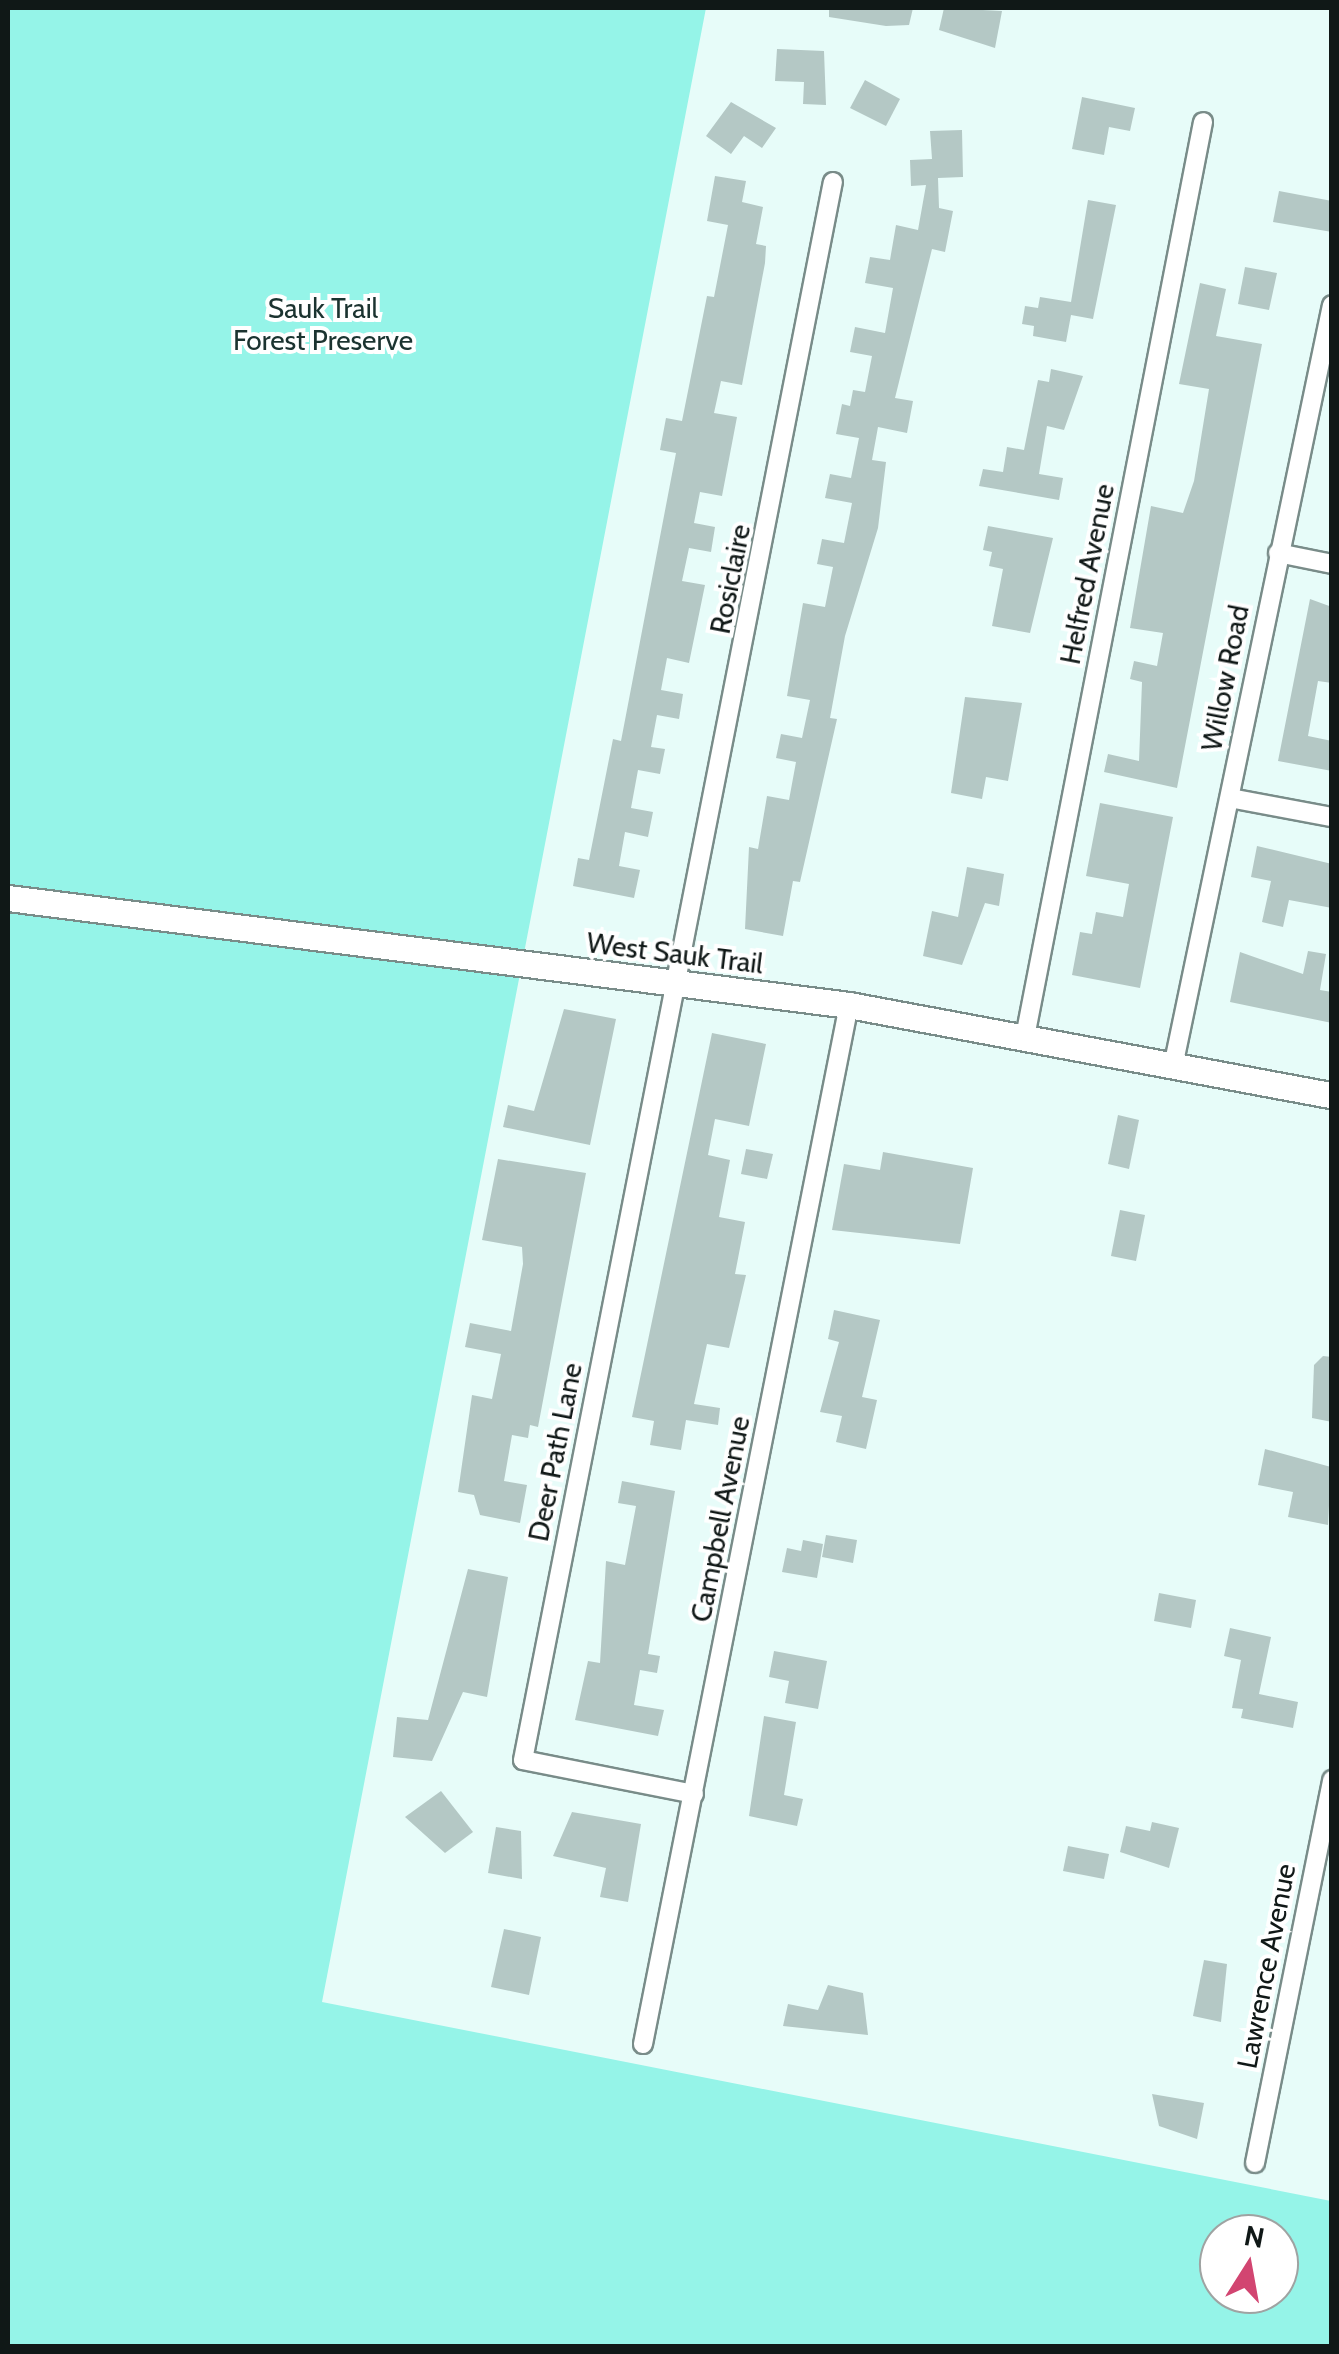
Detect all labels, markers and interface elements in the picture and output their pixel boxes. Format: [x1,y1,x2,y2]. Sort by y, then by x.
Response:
park label: Sauk Trail Forest Preserve [233,291,413,357]
street label: Helfred Avenue [1053,481,1121,667]
street label: Rosiclaire [703,521,757,637]
street label: Willow Road [1194,602,1256,754]
street label: West Sauk Trail [585,926,765,980]
street label: Deer Path Lane [521,1360,589,1544]
street label: Campbell Avenue [684,1413,756,1625]
street label: Lawrence Avenue [1230,1861,1302,2071]
north arrow [1199,2214,1299,2314]
text: N [1241,2218,1267,2255]

